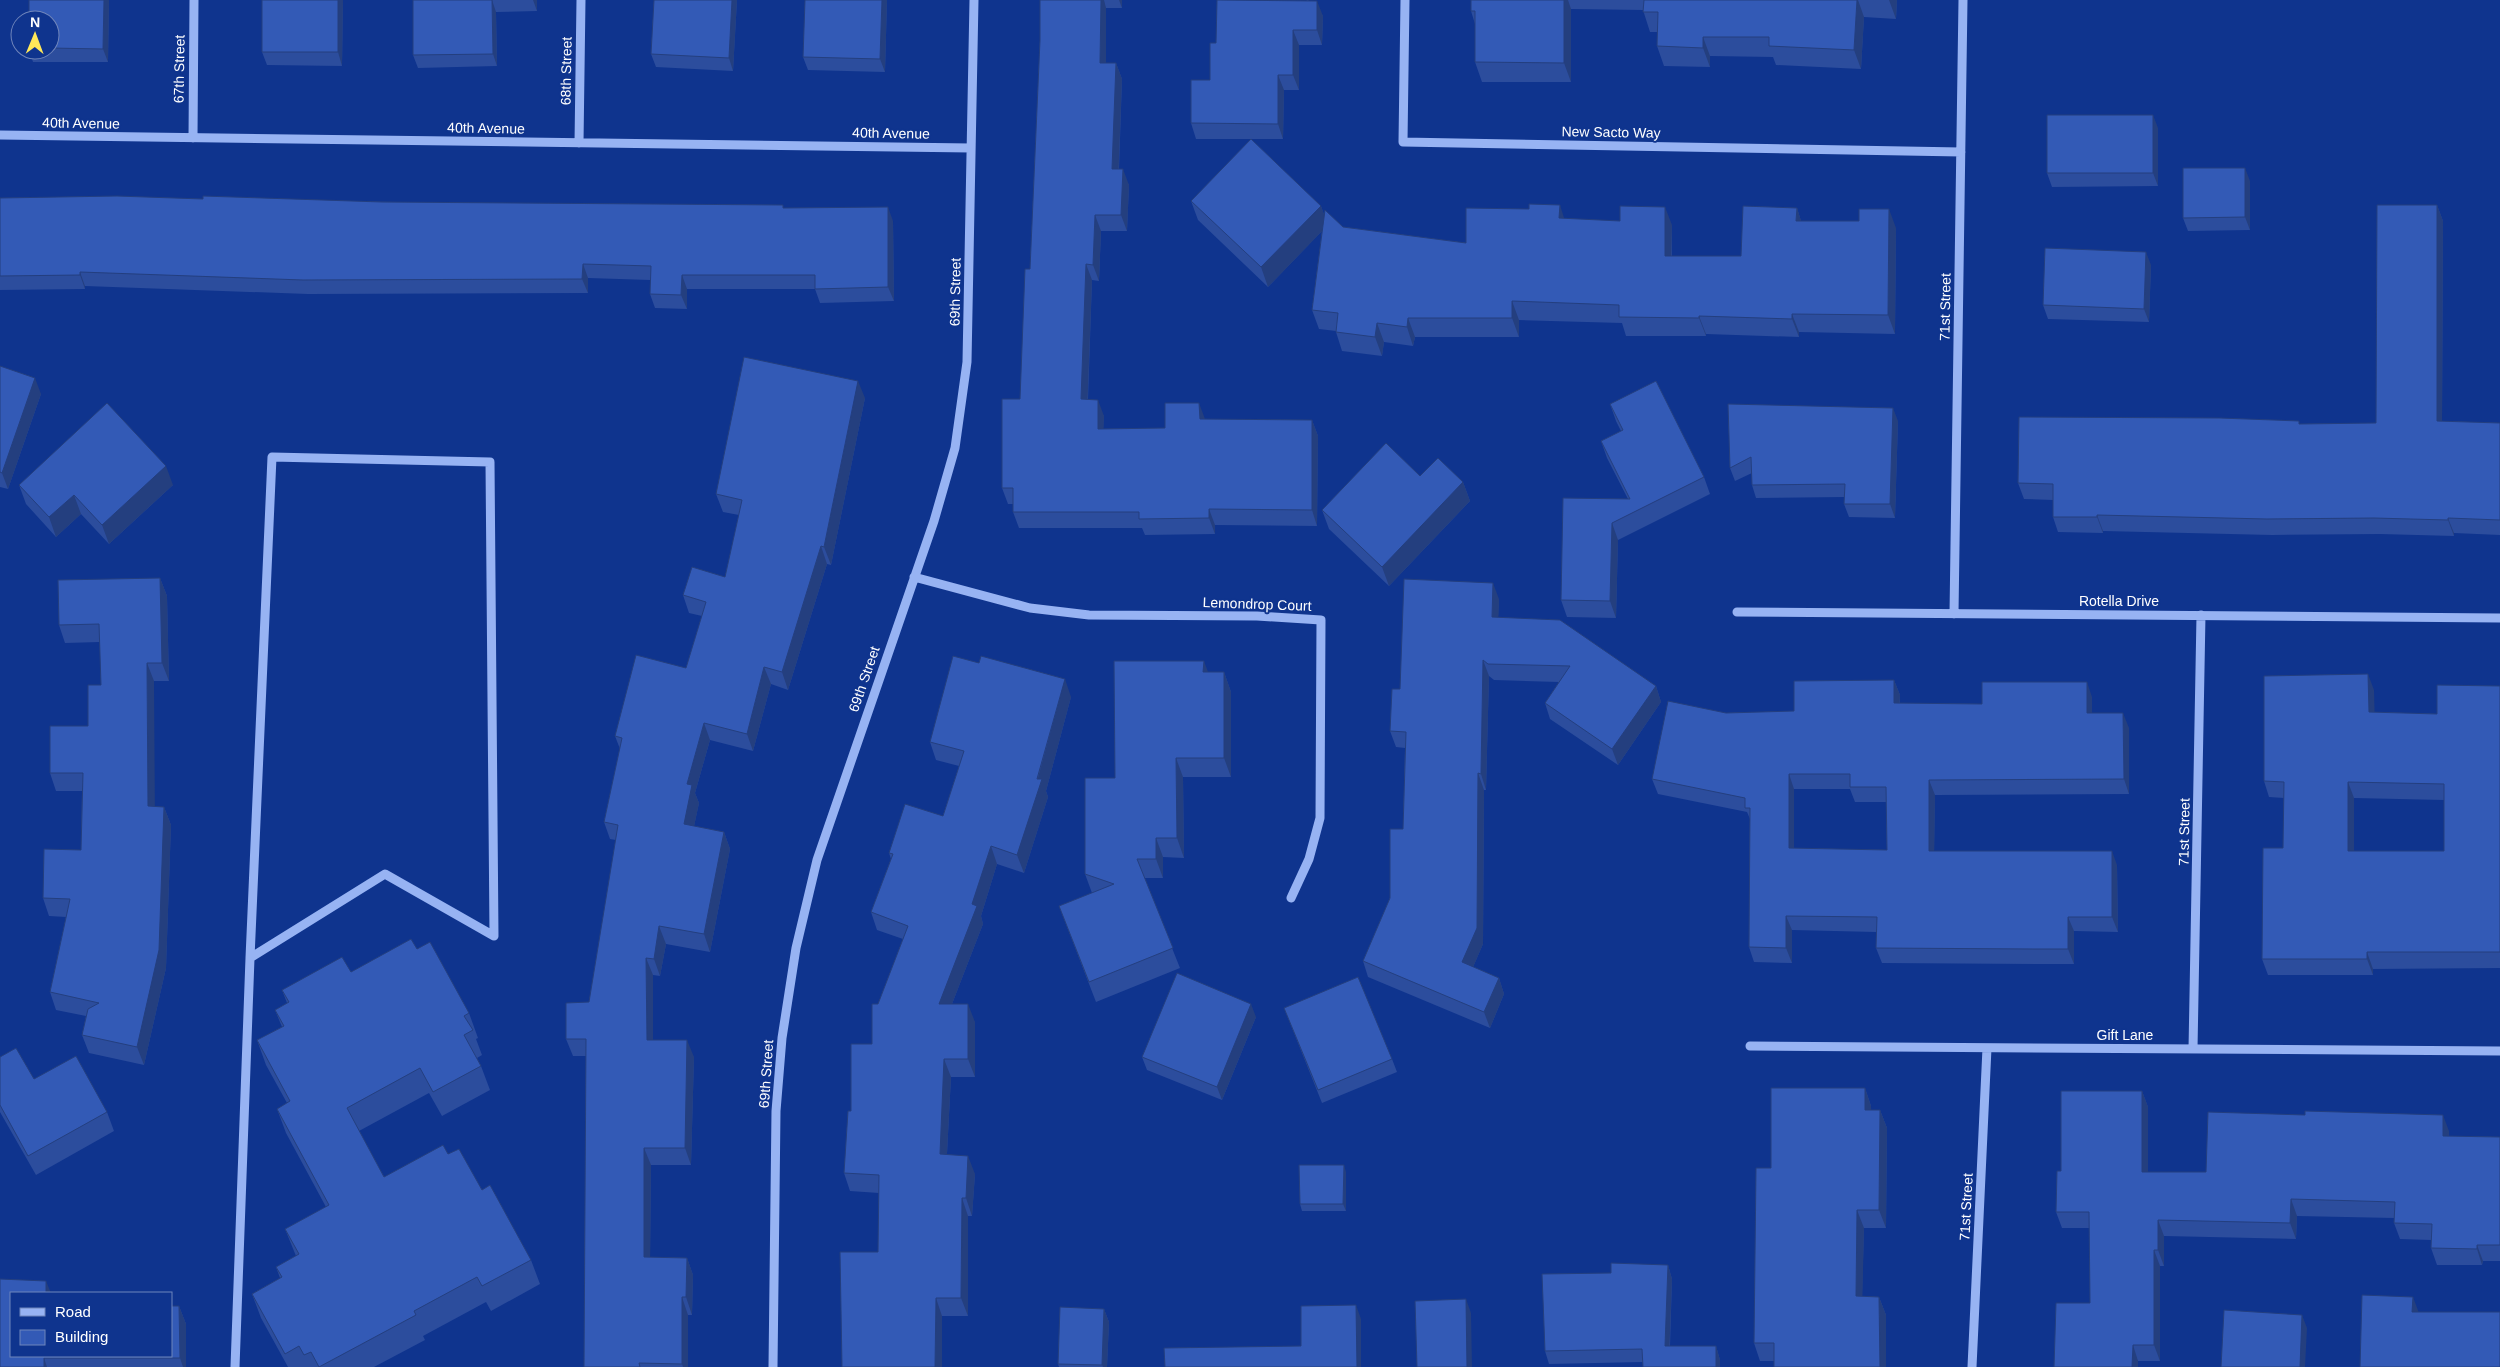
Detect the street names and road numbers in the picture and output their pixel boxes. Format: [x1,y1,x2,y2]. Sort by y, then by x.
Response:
street label: 67th Street [170,35,188,103]
street label: 68th Street [557,37,575,105]
street label: 40th Avenue [42,114,120,132]
street label: 40th Avenue [447,119,525,137]
street label: New Sacto Way [1561,123,1661,141]
street label: 40th Avenue [852,124,930,142]
street label: 69th Street [946,258,964,326]
street label: 71st Street [1936,273,1954,341]
street label: Rotella Drive [2079,593,2159,609]
street label: Lemondrop Court [1202,594,1312,614]
street label: 69th Street [845,644,883,714]
street label: 71st Street [2175,798,2193,866]
street label: Gift Lane [2097,1027,2154,1043]
street label: 69th Street [756,1039,776,1109]
street label: 71st Street [1956,1173,1976,1241]

